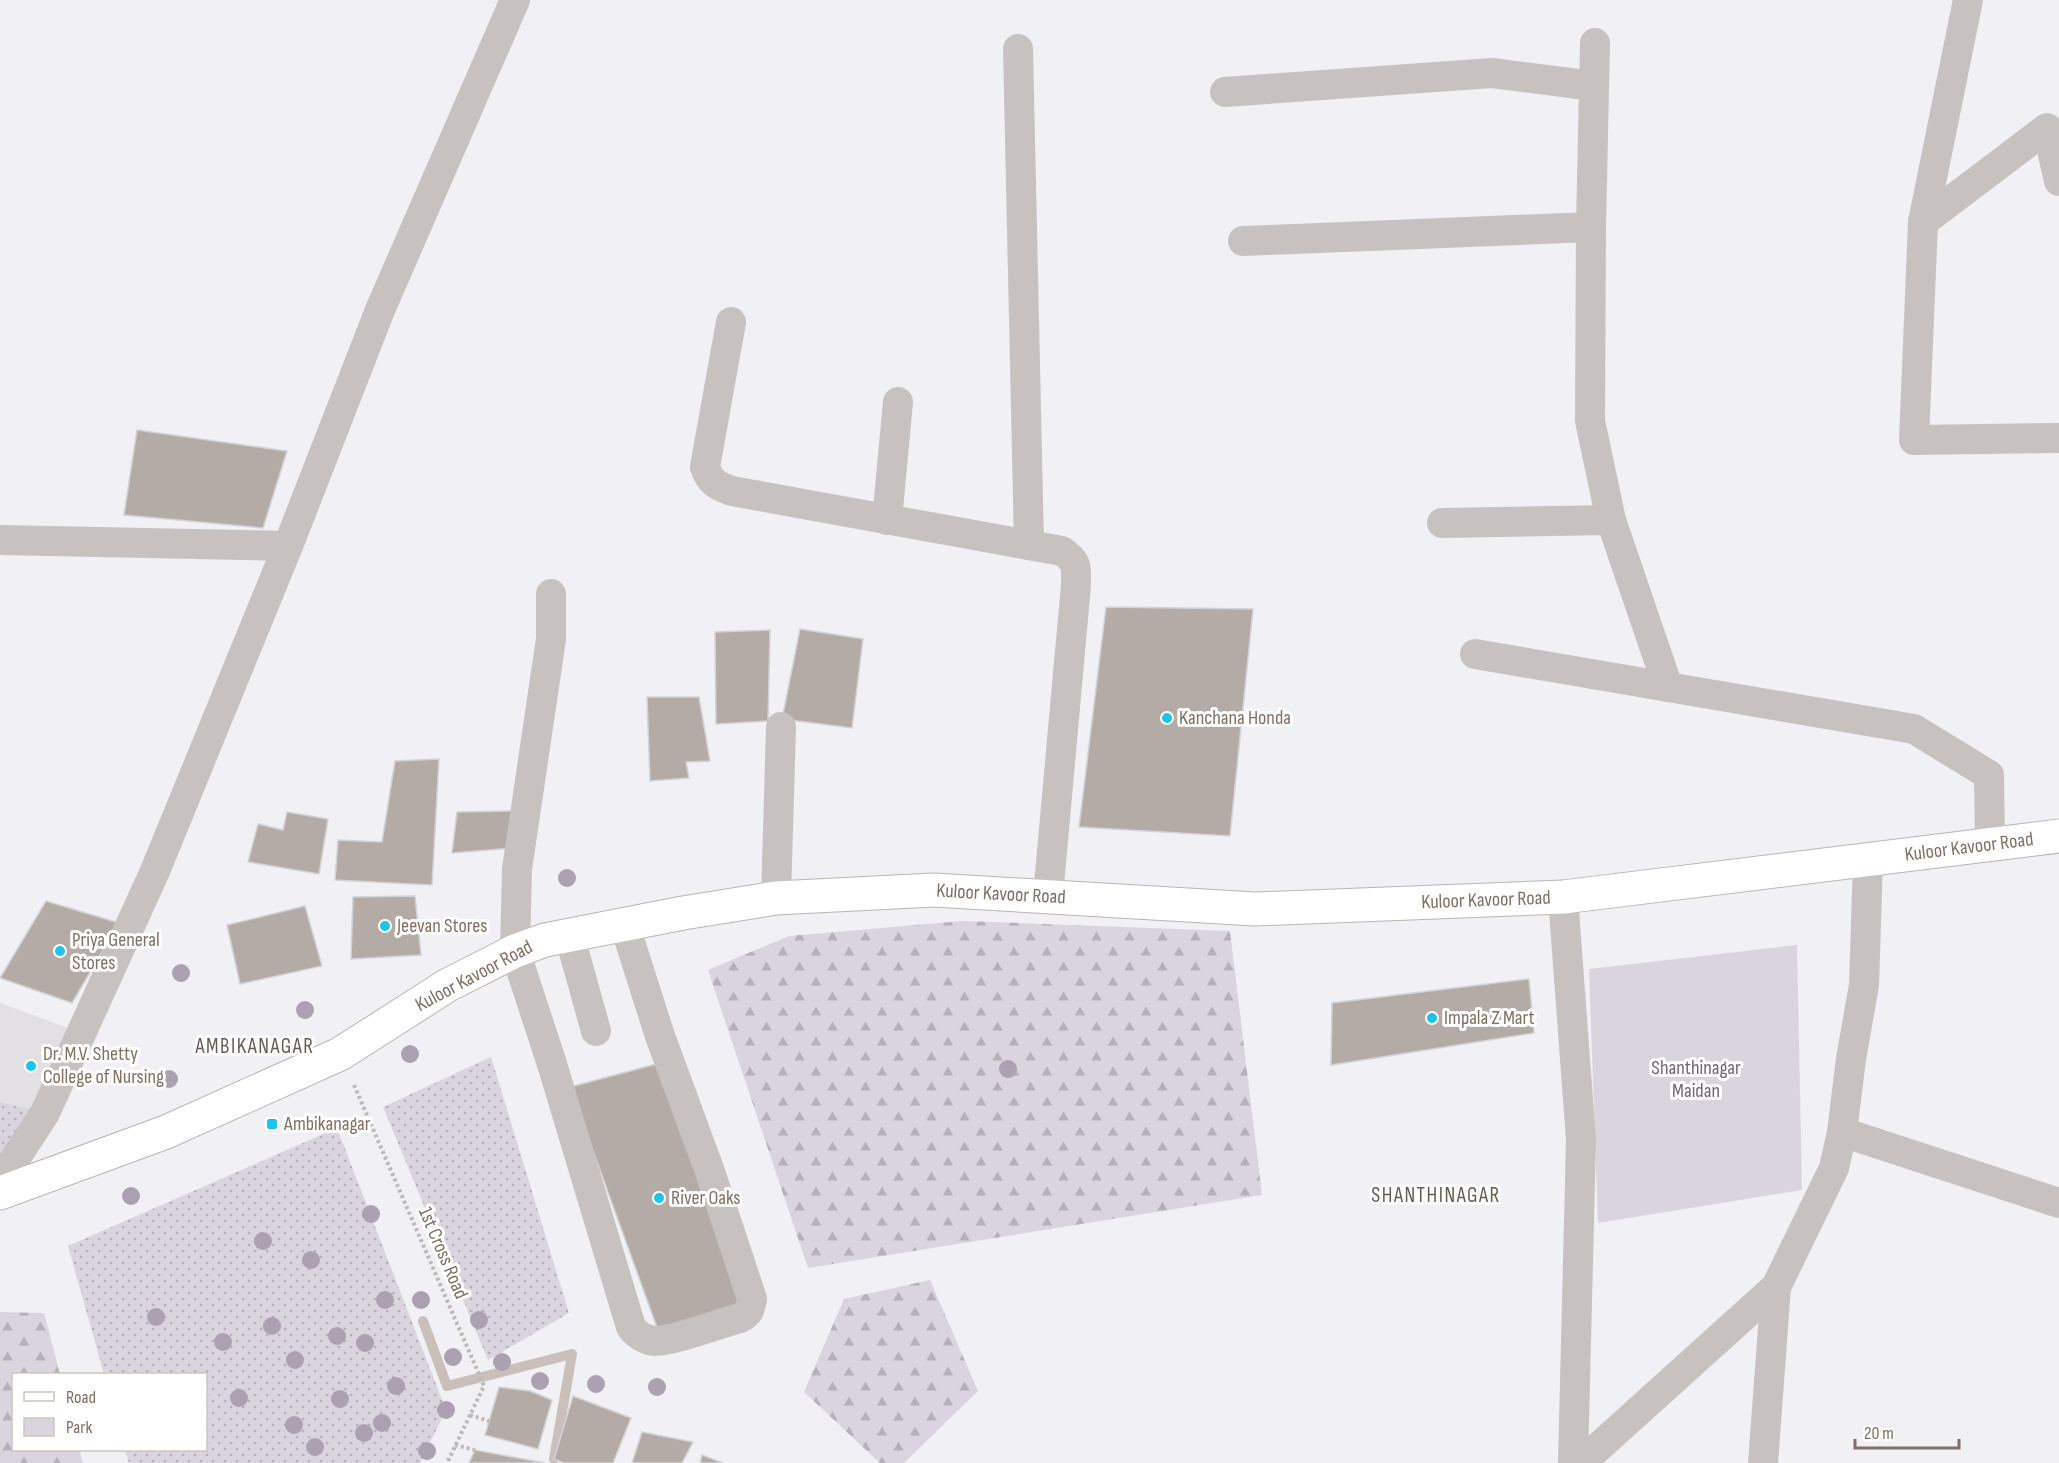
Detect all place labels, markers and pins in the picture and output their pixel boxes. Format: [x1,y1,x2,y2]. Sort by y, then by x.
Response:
place label: Kanchana Honda [1179,706,1291,730]
marker: Kanchana Honda [1160,711,1174,725]
place label: Jeevan Stores [396,914,487,938]
marker: Jeevan Stores [378,919,392,933]
place label: Priya General Stores [72,928,160,975]
marker: Priya General Stores [53,944,67,958]
place label: Impala Z Mart [1444,1006,1535,1030]
marker: Impala Z Mart [1425,1011,1439,1025]
place label: Dr. M.V. Shetty College of Nursing [43,1042,164,1089]
marker: Dr. M.V. Shetty College of Nursing [24,1059,38,1073]
place label: Ambikanagar [283,1112,371,1136]
marker: Ambikanagar [265,1117,279,1131]
place label: River Oaks [671,1186,740,1210]
marker: River Oaks [652,1191,666,1205]

